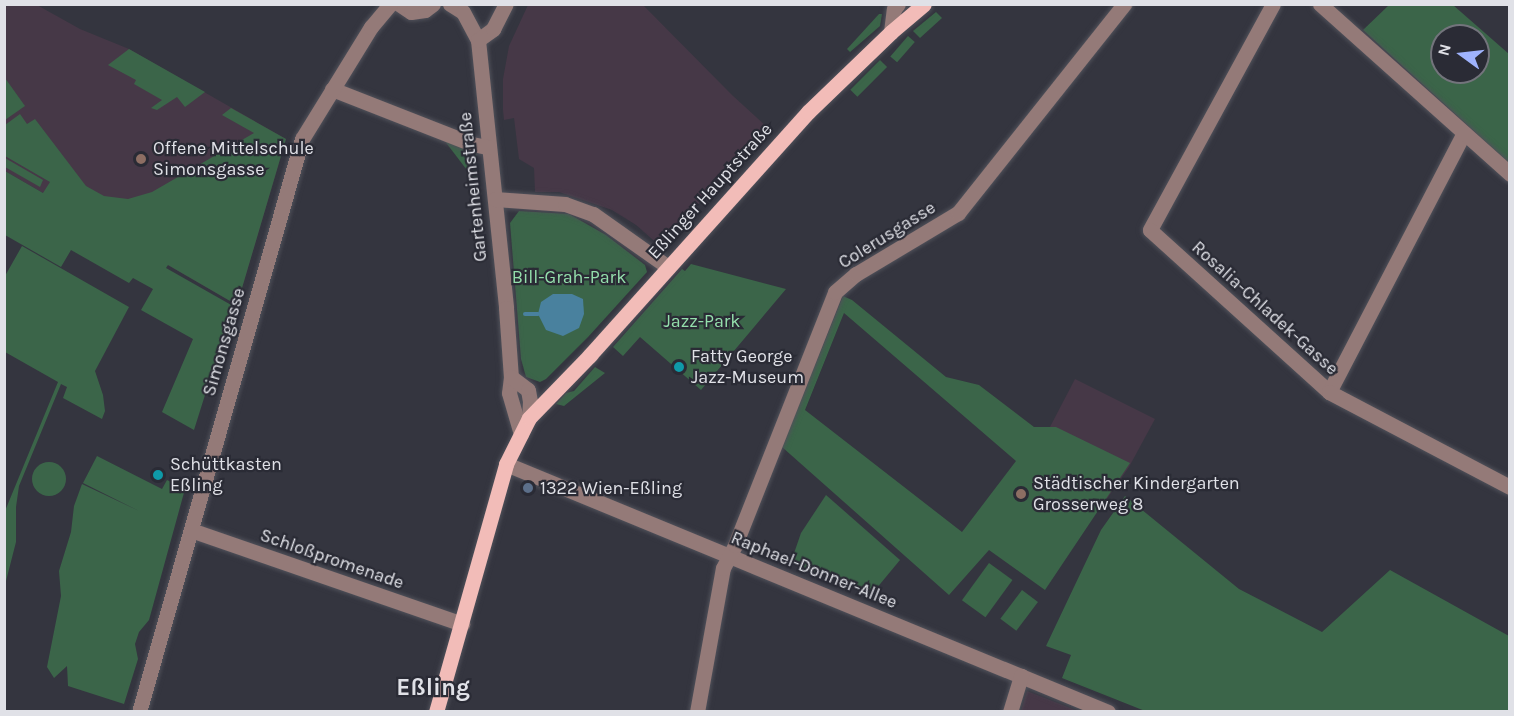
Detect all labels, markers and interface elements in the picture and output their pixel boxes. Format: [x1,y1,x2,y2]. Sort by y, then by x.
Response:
north arrow [1430,24,1490,84]
text: N [1433,42,1455,58]
street label: Gartenheimstraße [454,111,492,263]
street label: Eßlinger Hauptstraße [643,118,777,264]
place label: Offene Mittelschule Simonsgasse [153,138,314,180]
marker: Offene Mittelschule Simonsgasse [134,152,148,166]
street label: Colerusgasse [835,197,939,273]
street label: Rosalia-Chladek-Gasse [1187,237,1343,379]
park label: Bill-Grah-Park [512,266,626,288]
street label: Simonsgasse [198,285,250,399]
park label: Jazz-Park [663,310,741,332]
place label: Fatty George Jazz-Museum [691,346,804,388]
marker: Fatty George Jazz-Museum [672,360,686,374]
place label: Schüttkasten Eßling [170,454,282,496]
marker: Schüttkasten Eßling [151,468,165,482]
place label: Städtischer Kindergarten Grosserweg 8 [1033,473,1240,516]
place label: 1322 Wien-Eßling [540,477,682,499]
marker: 1322 Wien-Eßling [521,481,535,495]
marker: Städtischer Kindergarten Grosserweg 8 [1014,487,1028,501]
street label: Schloßpromenade [257,524,407,594]
street label: Raphael-Donner-Allee [728,527,900,613]
district label: Eßling [396,674,470,702]

